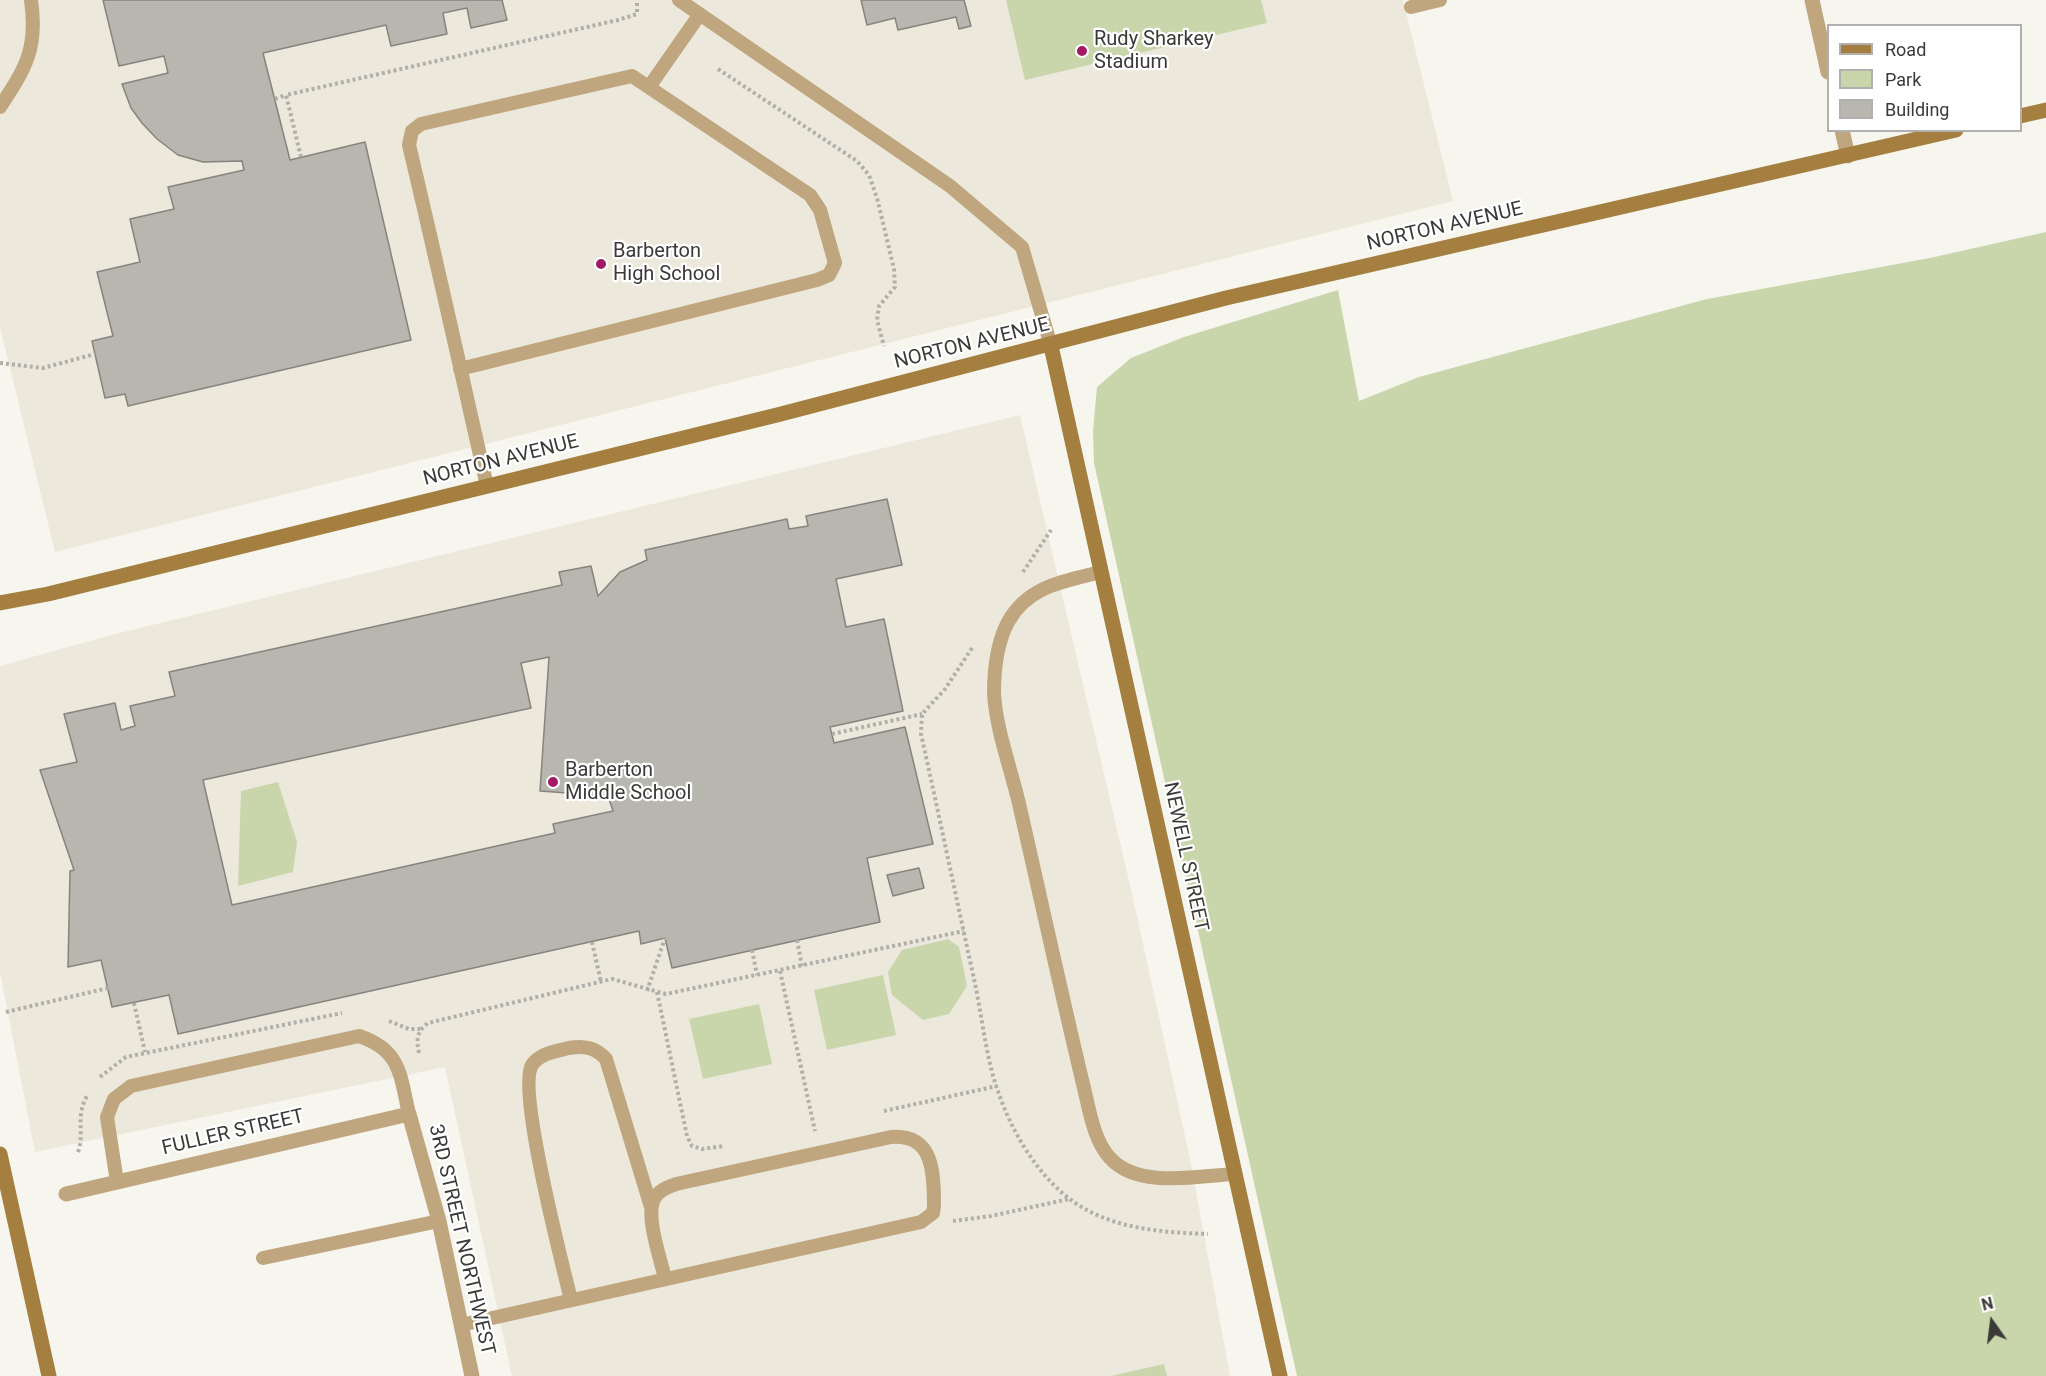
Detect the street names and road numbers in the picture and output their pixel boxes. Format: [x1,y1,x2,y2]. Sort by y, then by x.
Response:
street label: NORTON AVENUE [1365,197,1525,257]
street label: NORTON AVENUE [892,313,1052,375]
street label: NORTON AVENUE [421,430,581,492]
street label: NEWELL STREET [1157,780,1213,934]
street label: FULLER STREET [160,1105,306,1161]
street label: 3RD STREET NORTHWEST [423,1122,499,1358]

